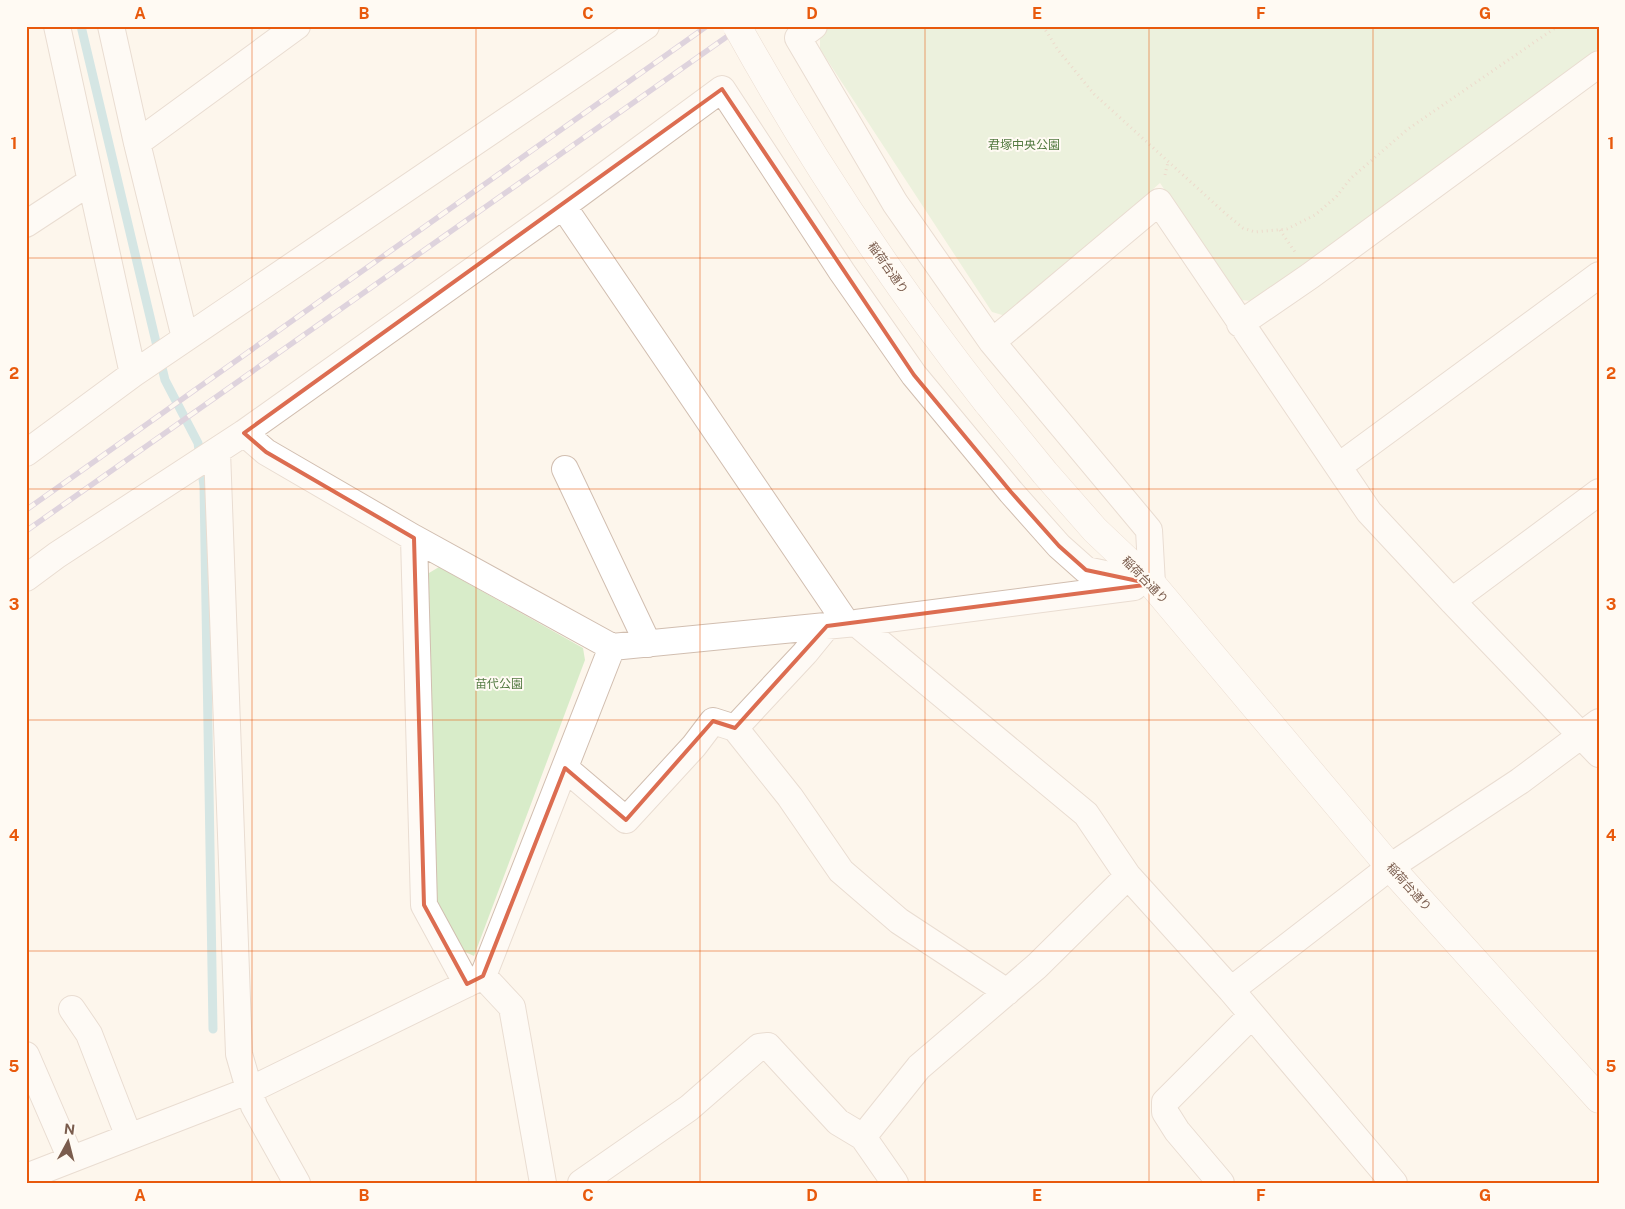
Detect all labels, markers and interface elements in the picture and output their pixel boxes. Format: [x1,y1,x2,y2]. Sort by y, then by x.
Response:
text: A [134,4,146,23]
text: B [359,4,370,23]
text: C [582,4,594,23]
text: D [806,4,818,23]
text: E [1032,4,1042,23]
text: F [1256,4,1266,23]
text: G [1479,4,1491,23]
text: 1 [11,134,17,153]
text: 1 [1608,134,1614,153]
park label: 君塚中央公園 [988,138,1060,152]
street label: 稲荷台通り [865,239,911,297]
text: 2 [9,364,19,383]
text: 2 [1606,364,1616,383]
street label: 稲荷台通り [1119,554,1171,606]
text: 3 [9,595,19,614]
text: 3 [1606,595,1616,614]
park label: 苗代公園 [475,677,523,691]
text: 4 [9,826,20,845]
text: 4 [1606,826,1617,845]
street label: 稲荷台通り [1384,860,1434,914]
text: 5 [9,1057,20,1076]
text: 5 [1606,1057,1617,1076]
north arrow [42,1116,92,1166]
text: N [63,1120,76,1138]
text: A [134,1186,146,1205]
text: B [359,1186,370,1205]
text: C [582,1186,594,1205]
text: D [806,1186,818,1205]
text: E [1032,1186,1042,1205]
text: F [1256,1186,1266,1205]
text: G [1479,1186,1491,1205]

